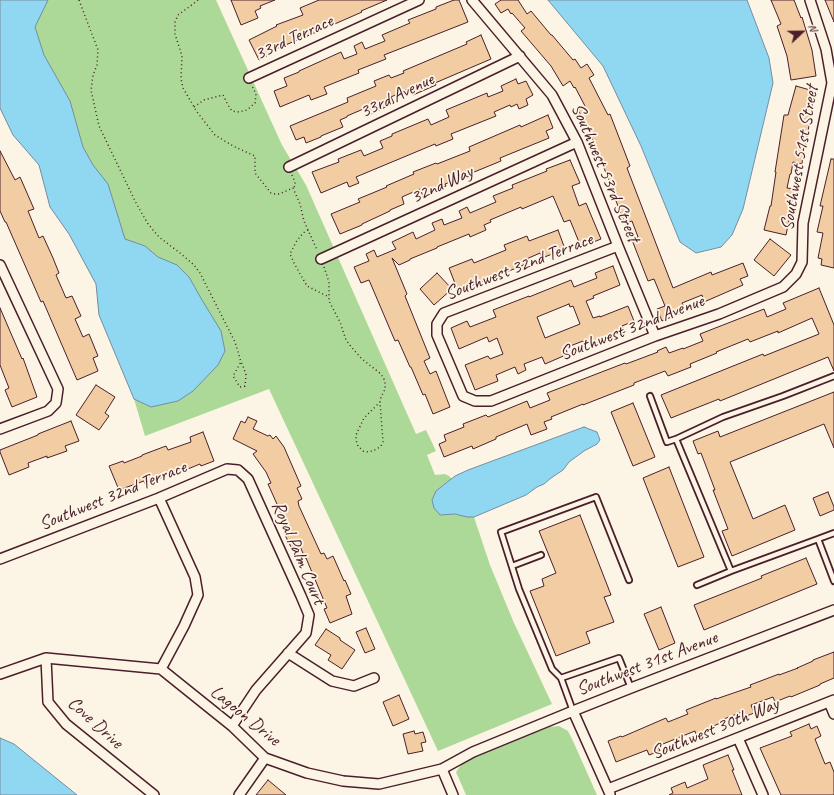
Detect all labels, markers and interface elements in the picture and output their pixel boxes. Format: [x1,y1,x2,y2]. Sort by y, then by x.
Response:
street label: 33rd Terrace [251,10,337,66]
north arrow [782,12,822,52]
text: N [805,22,821,33]
street label: 33rd Avenue [356,68,438,124]
street label: Southwest 51st Street [776,84,824,232]
street label: Southwest 53rd Street [566,100,644,246]
street label: 32nd Way [407,161,477,209]
street label: Southwest 32nd Terrace [442,228,596,306]
street label: Southwest 32nd Avenue [557,290,707,366]
street label: Southwest 32nd Terrace [36,456,190,536]
street label: Royal Palm Court [266,498,330,608]
street label: Southwest 31st Avenue [573,627,721,701]
street label: Lagoon Drive [205,681,285,751]
street label: Cove Drive [62,692,128,754]
street label: Southwest 30th Way [648,693,782,765]

